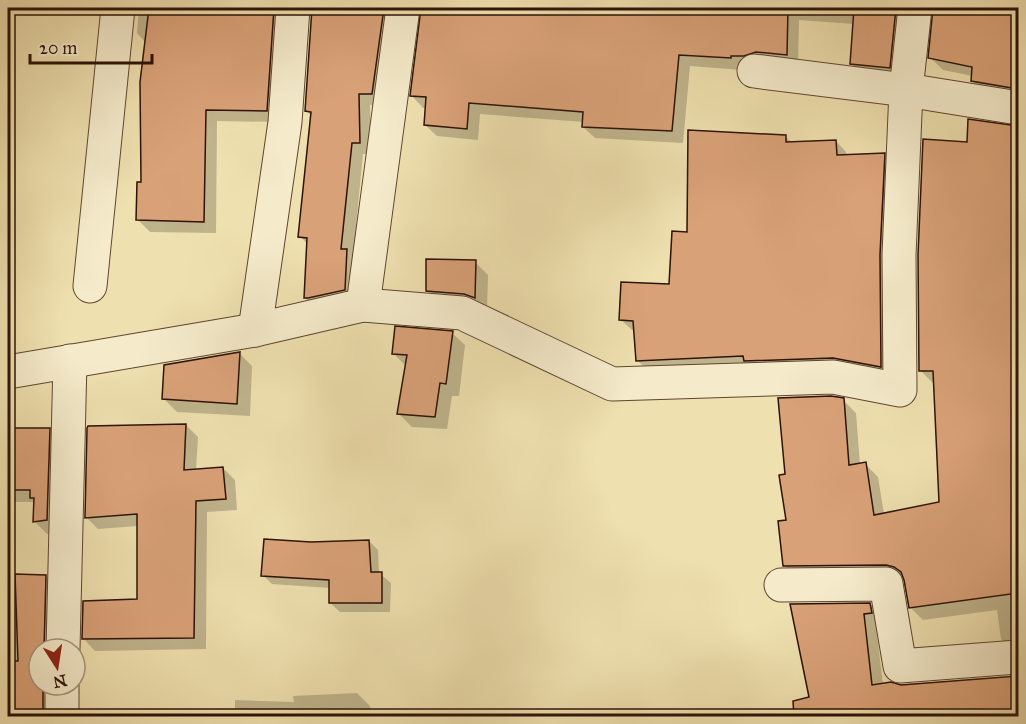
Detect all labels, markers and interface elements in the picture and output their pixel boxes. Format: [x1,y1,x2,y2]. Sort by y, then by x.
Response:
scale bar [30,27,152,65]
text: 20 m [39,37,77,59]
north arrow [27,637,87,697]
text: N [51,670,69,692]

